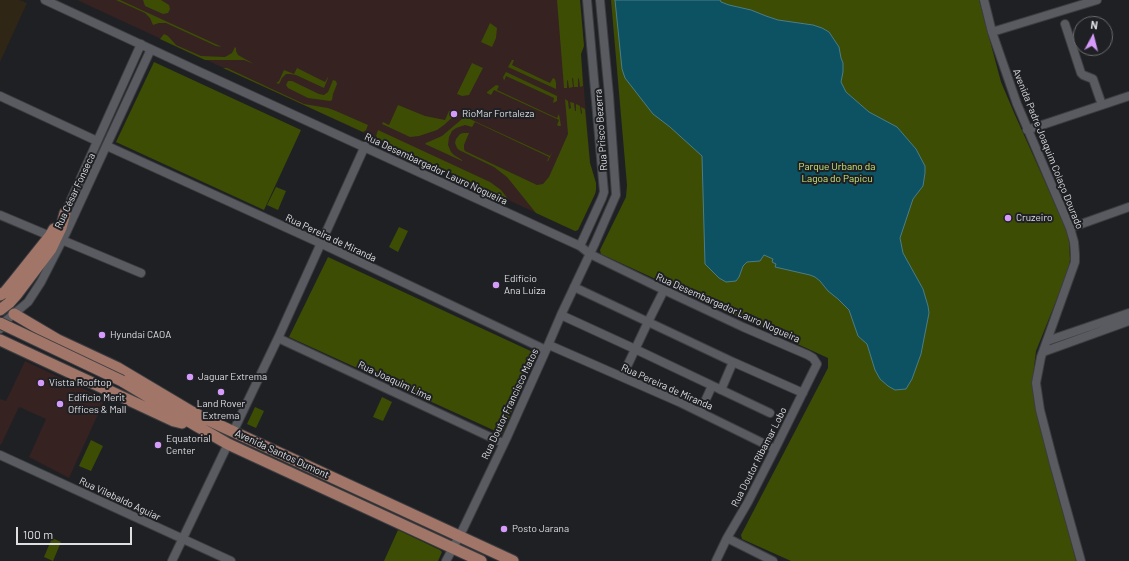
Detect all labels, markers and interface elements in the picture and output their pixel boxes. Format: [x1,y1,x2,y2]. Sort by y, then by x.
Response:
north arrow [1073,16,1113,56]
text: N [1090,18,1099,31]
street label: Avenida Padre Joaquim Colaço Dourado [1010,67,1086,231]
street label: Rua Prisco Bezerra [592,89,610,171]
place label: RioMar Fortaleza [462,108,534,120]
marker: RioMar Fortaleza [449,109,459,119]
street label: Rua Desembargador Lauro Nogueira [363,131,509,207]
street label: Rua César Fonseca [52,151,98,231]
park label: Parque Urbano da Lagoa do Papicu [799,161,875,184]
street label: Rua Pereira de Miranda [284,212,378,264]
place label: Cruzeiro [1016,212,1052,224]
marker: Cruzeiro [1003,213,1013,223]
street label: Rua Desembargador Lauro Nogueira [654,271,802,345]
place label: Edifício Ana Luiza [504,273,546,296]
marker: Edifício Ana Luiza [491,280,501,290]
place label: Hyundai CAOA [110,329,171,341]
marker: Hyundai CAOA [97,330,107,340]
street label: Rua Doutor Francisco Matos [479,347,541,461]
street label: Rua Joaquim Lima [356,359,434,403]
street label: Rua Pereira de Miranda [619,361,715,413]
place label: Jaguar Extrema [198,371,267,383]
marker: Jaguar Extrema [185,372,195,382]
place label: Vistta Rooftop [49,377,112,389]
marker: Vistta Rooftop [36,378,46,388]
marker: Land Rover Extrema [216,387,226,397]
place label: Edifício Merit Offices & Mall [68,392,126,416]
place label: Land Rover Extrema [197,398,245,422]
marker: Edifício Merit Offices & Mall [55,399,65,409]
street label: Rua Doutor Ribamar Lobo [729,405,789,509]
street label: Avenida Santos Dumont [233,427,331,481]
place label: Equatorial Center [166,433,211,456]
marker: Equatorial Center [153,440,163,450]
street label: Rua Vilebaldo Aguiar [77,475,163,523]
scale bar [18,519,134,545]
place label: Posto Jarana [512,523,569,535]
marker: Posto Jarana [499,524,509,534]
text: 100 m [23,527,53,541]

